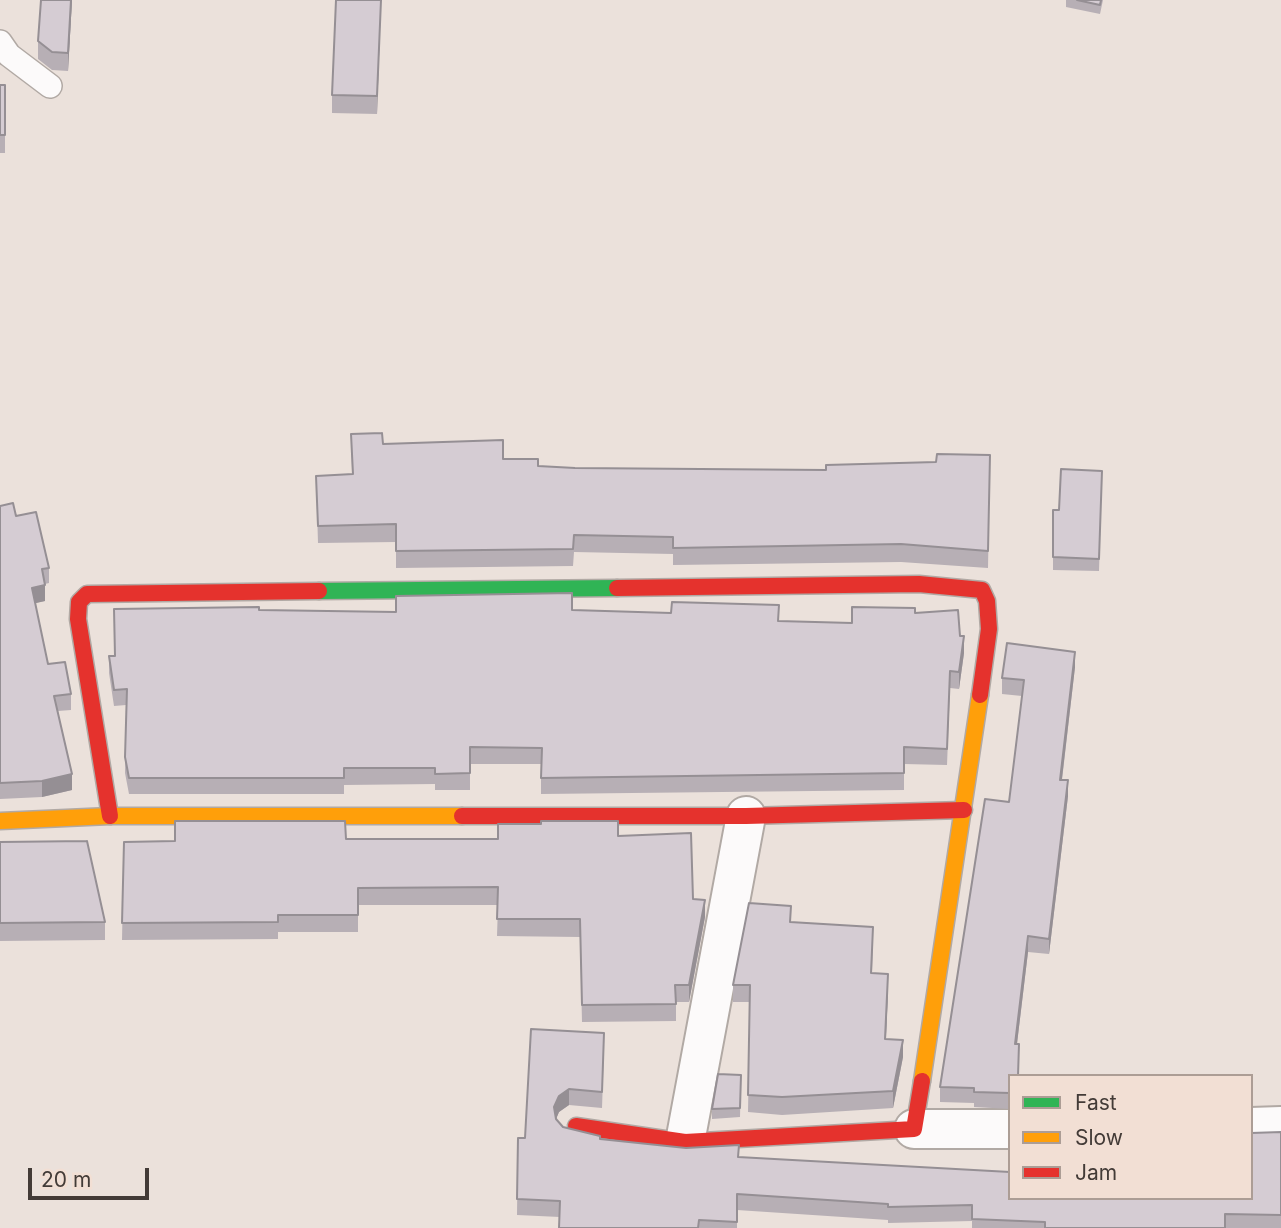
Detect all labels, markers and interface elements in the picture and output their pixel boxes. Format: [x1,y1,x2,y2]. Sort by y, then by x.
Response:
legend [1008,1074,1253,1200]
text: Fast [1075,1090,1117,1115]
text: Slow [1075,1125,1123,1150]
scale bar [32,1154,152,1198]
text: Jam [1075,1160,1117,1185]
text: 20 m [41,1167,91,1192]

